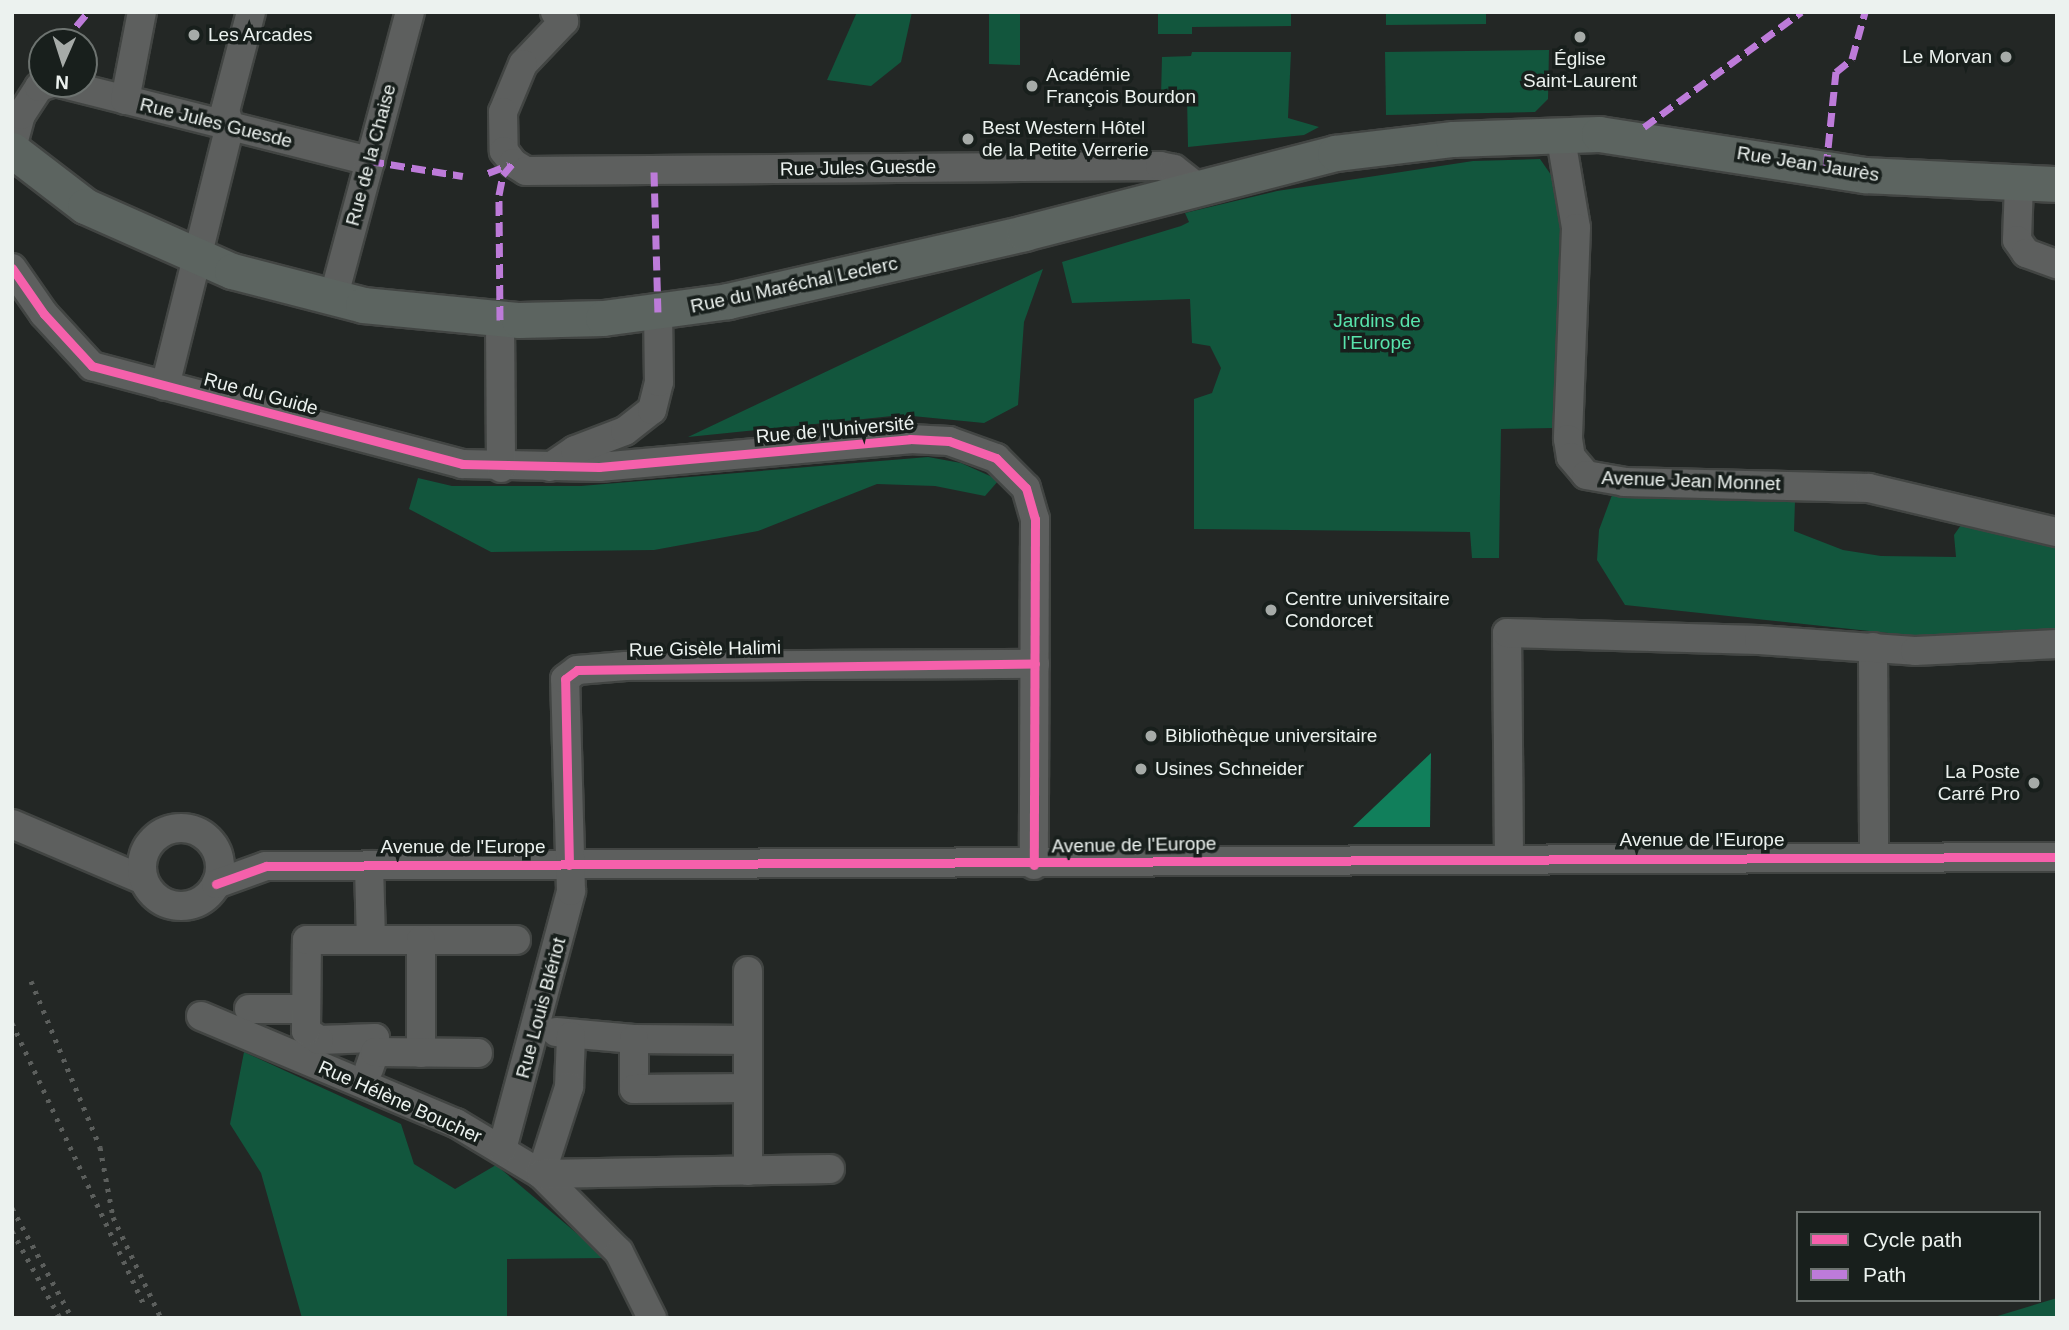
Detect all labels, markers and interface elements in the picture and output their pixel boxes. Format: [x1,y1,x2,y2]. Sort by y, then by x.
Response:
place label: Les Arcades [208,24,314,46]
marker: Les Arcades [186,27,202,43]
north arrow [28,28,98,98]
marker: Église Saint-Laurent [1572,29,1588,45]
place label: Le Morvan [1902,46,1992,68]
place label: Église Saint-Laurent [1523,48,1637,92]
marker: Le Morvan [1998,49,2014,65]
place label: Académie François Bourdon [1046,64,1196,108]
text: N [55,72,69,93]
marker: Académie François Bourdon [1024,78,1040,94]
street label: Rue de la Chaise [341,82,401,228]
street label: Rue Jules Guesde [137,93,295,153]
place label: Best Western Hôtel de la Petite Verrerie [982,117,1149,161]
marker: Best Western Hôtel de la Petite Verrerie [960,131,976,147]
street label: Rue Jean Jaurès [1735,142,1881,186]
street label: Rue Jules Guesde [780,155,936,181]
street label: Rue du Maréchal Leclerc [688,252,900,318]
park label: Jardins de l'Europe [1333,310,1421,354]
street label: Rue du Guide [201,368,321,420]
street label: Rue de l'Université [755,412,915,448]
street label: Avenue Jean Monnet [1601,466,1781,496]
place label: Centre universitaire Condorcet [1285,588,1450,632]
marker: Centre universitaire Condorcet [1263,602,1279,618]
street label: Rue Gisèle Halimi [629,636,781,662]
place label: Bibliothèque universitaire [1165,725,1377,747]
marker: Bibliothèque universitaire [1143,728,1159,744]
place label: Usines Schneider [1155,758,1304,780]
marker: Usines Schneider [1133,761,1149,777]
place label: La Poste Carré Pro [1938,761,2020,805]
marker: La Poste Carré Pro [2026,775,2042,791]
street label: Avenue de l'Europe [1620,829,1784,851]
street label: Avenue de l'Europe [1051,832,1217,858]
street label: Avenue de l'Europe [381,836,545,858]
street label: Rue Louis Blériot [511,935,571,1081]
street label: Rue Hélène Boucher [315,1056,485,1148]
legend [1796,1211,2041,1302]
text: Cycle path [1863,1228,1962,1251]
text: Path [1863,1263,1906,1286]

